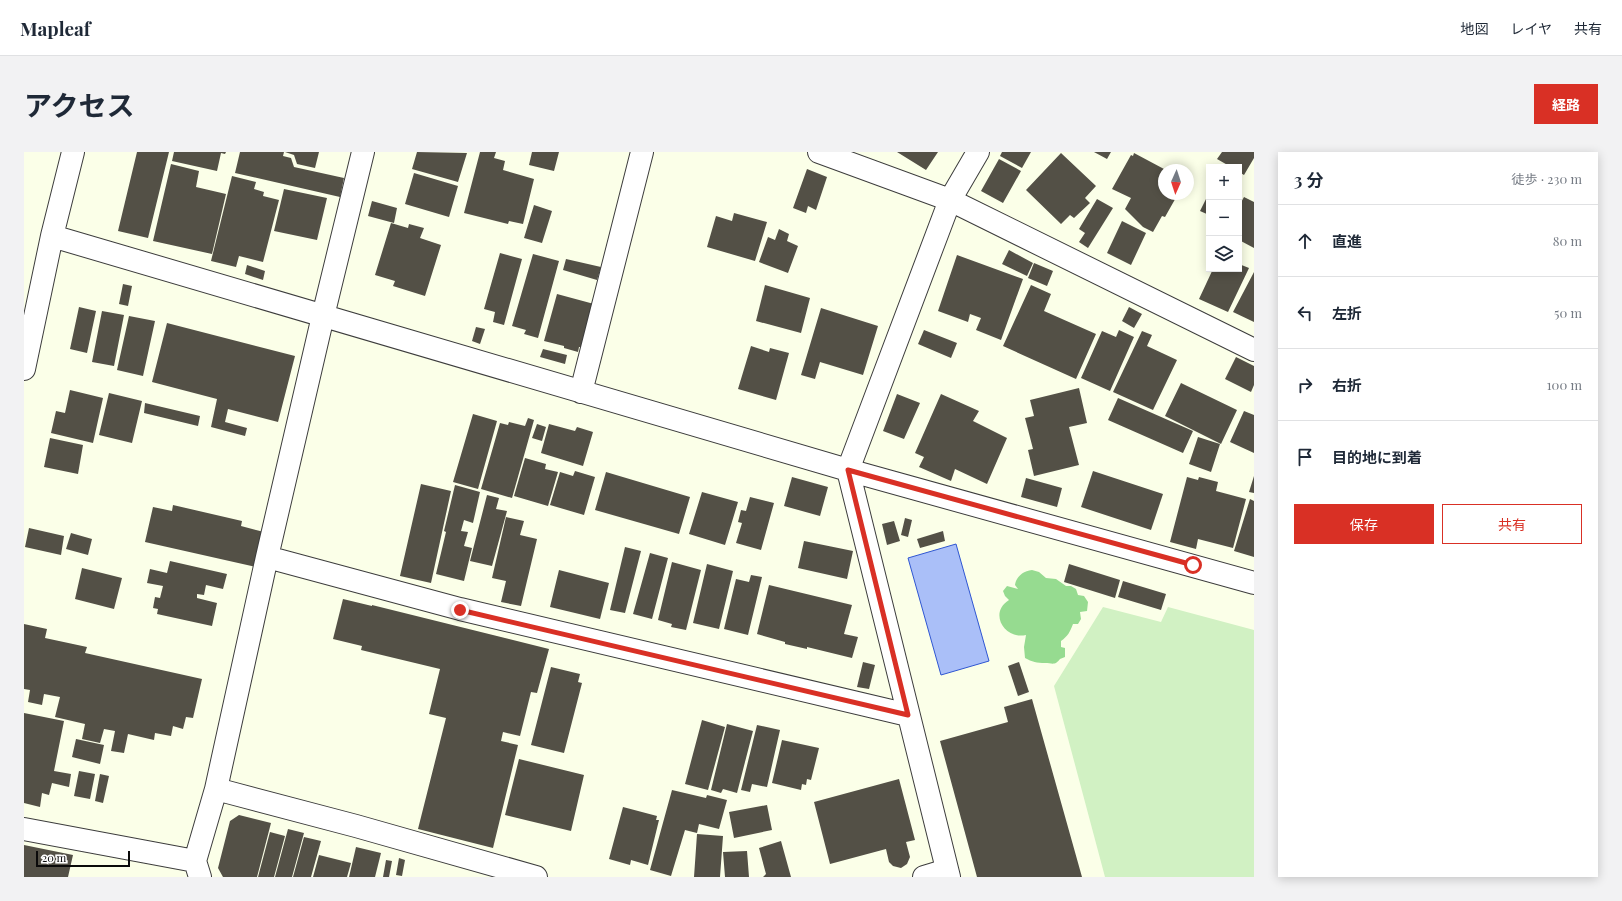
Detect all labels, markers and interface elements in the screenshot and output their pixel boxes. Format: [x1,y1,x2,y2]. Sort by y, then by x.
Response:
text: Mapleaf [20,15,91,41]
text: 地図 [1460,19,1488,38]
text: レイヤ [1510,19,1552,38]
text: 共有 [1574,19,1602,38]
button: 経路 [1534,84,1598,124]
text: アクセス [24,86,135,123]
north arrow [1158,164,1194,200]
map controls [1206,164,1242,272]
button: + [1206,164,1242,200]
text: 3 分 [1294,168,1323,190]
text: 徒歩 · 230 m [1511,170,1582,187]
button: − [1206,200,1242,236]
icon: ahead [1294,230,1316,252]
text: 直進 [1332,231,1362,251]
text: 80 m [1553,232,1582,249]
button: layers [1206,236,1242,272]
icon: left [1294,302,1316,324]
text: 左折 [1332,303,1362,323]
text: 50 m [1554,304,1582,321]
icon: right [1294,374,1316,396]
text: 右折 [1332,375,1362,395]
text: 100 m [1547,376,1582,393]
icon: arrive [1294,446,1316,468]
text: 目的地に到着 [1332,447,1422,467]
button: 保存 [1294,504,1434,544]
button: 共有 [1442,504,1582,544]
route start [1184,556,1202,574]
route end [451,601,469,619]
scale bar [36,849,130,868]
text: 20 m [42,850,66,865]

